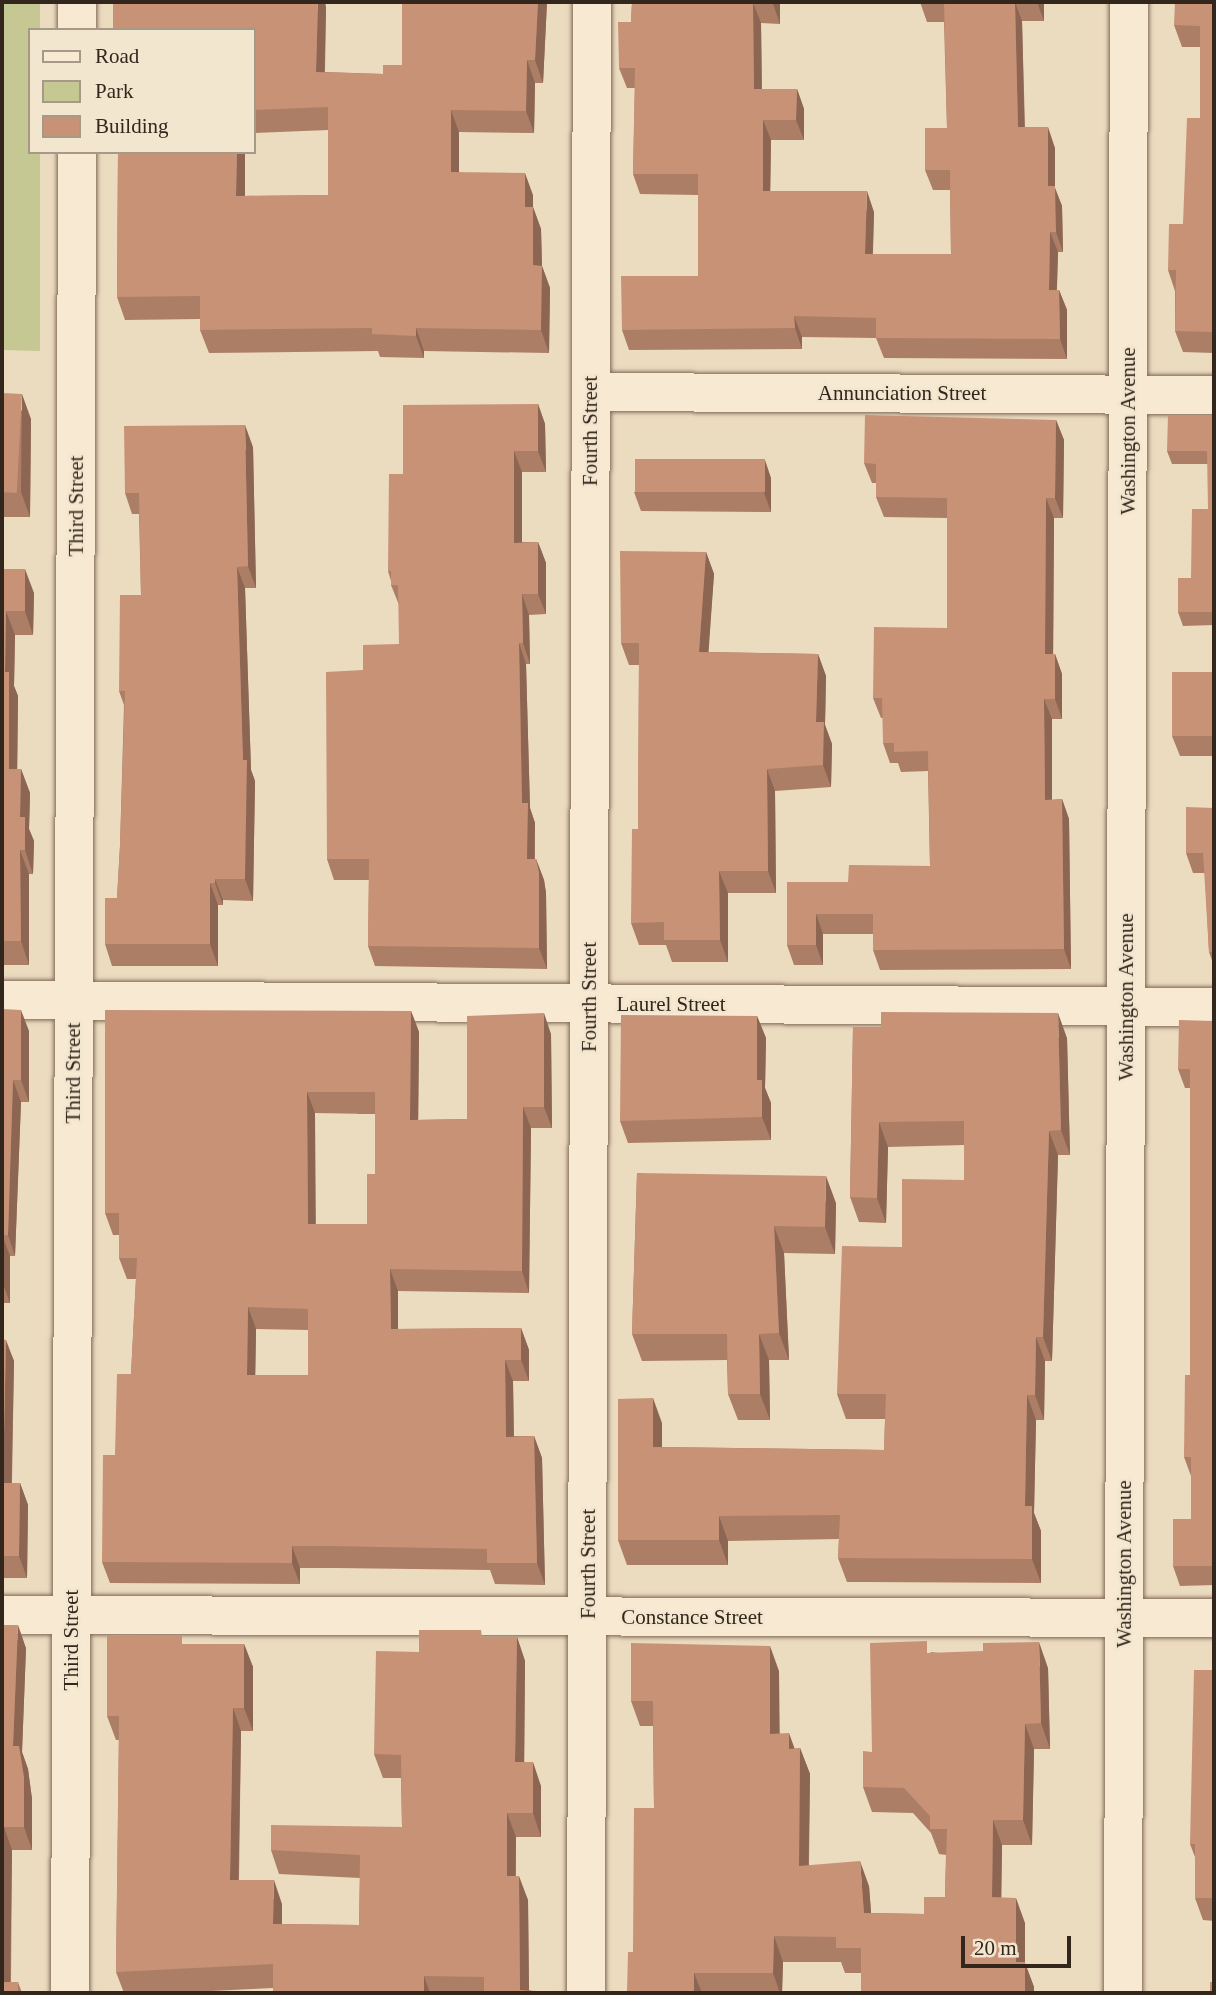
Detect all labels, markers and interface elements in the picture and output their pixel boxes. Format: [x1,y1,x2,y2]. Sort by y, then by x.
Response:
legend [28,28,256,154]
text: Road [95,44,139,68]
text: Park [95,79,134,103]
text: Building [95,114,169,138]
street label: Washington Avenue [1115,347,1141,515]
street label: Fourth Street [577,376,603,486]
street label: Annunciation Street [818,380,986,406]
street label: Third Street [63,456,89,556]
street label: Washington Avenue [1113,913,1139,1081]
street label: Fourth Street [576,942,602,1052]
street label: Laurel Street [616,991,726,1017]
street label: Third Street [60,1023,86,1123]
street label: Washington Avenue [1111,1480,1137,1648]
street label: Fourth Street [575,1509,601,1619]
street label: Third Street [58,1590,84,1690]
street label: Constance Street [621,1604,763,1630]
scale bar [964,1922,1074,1966]
text: 20 m [974,1936,1017,1960]

